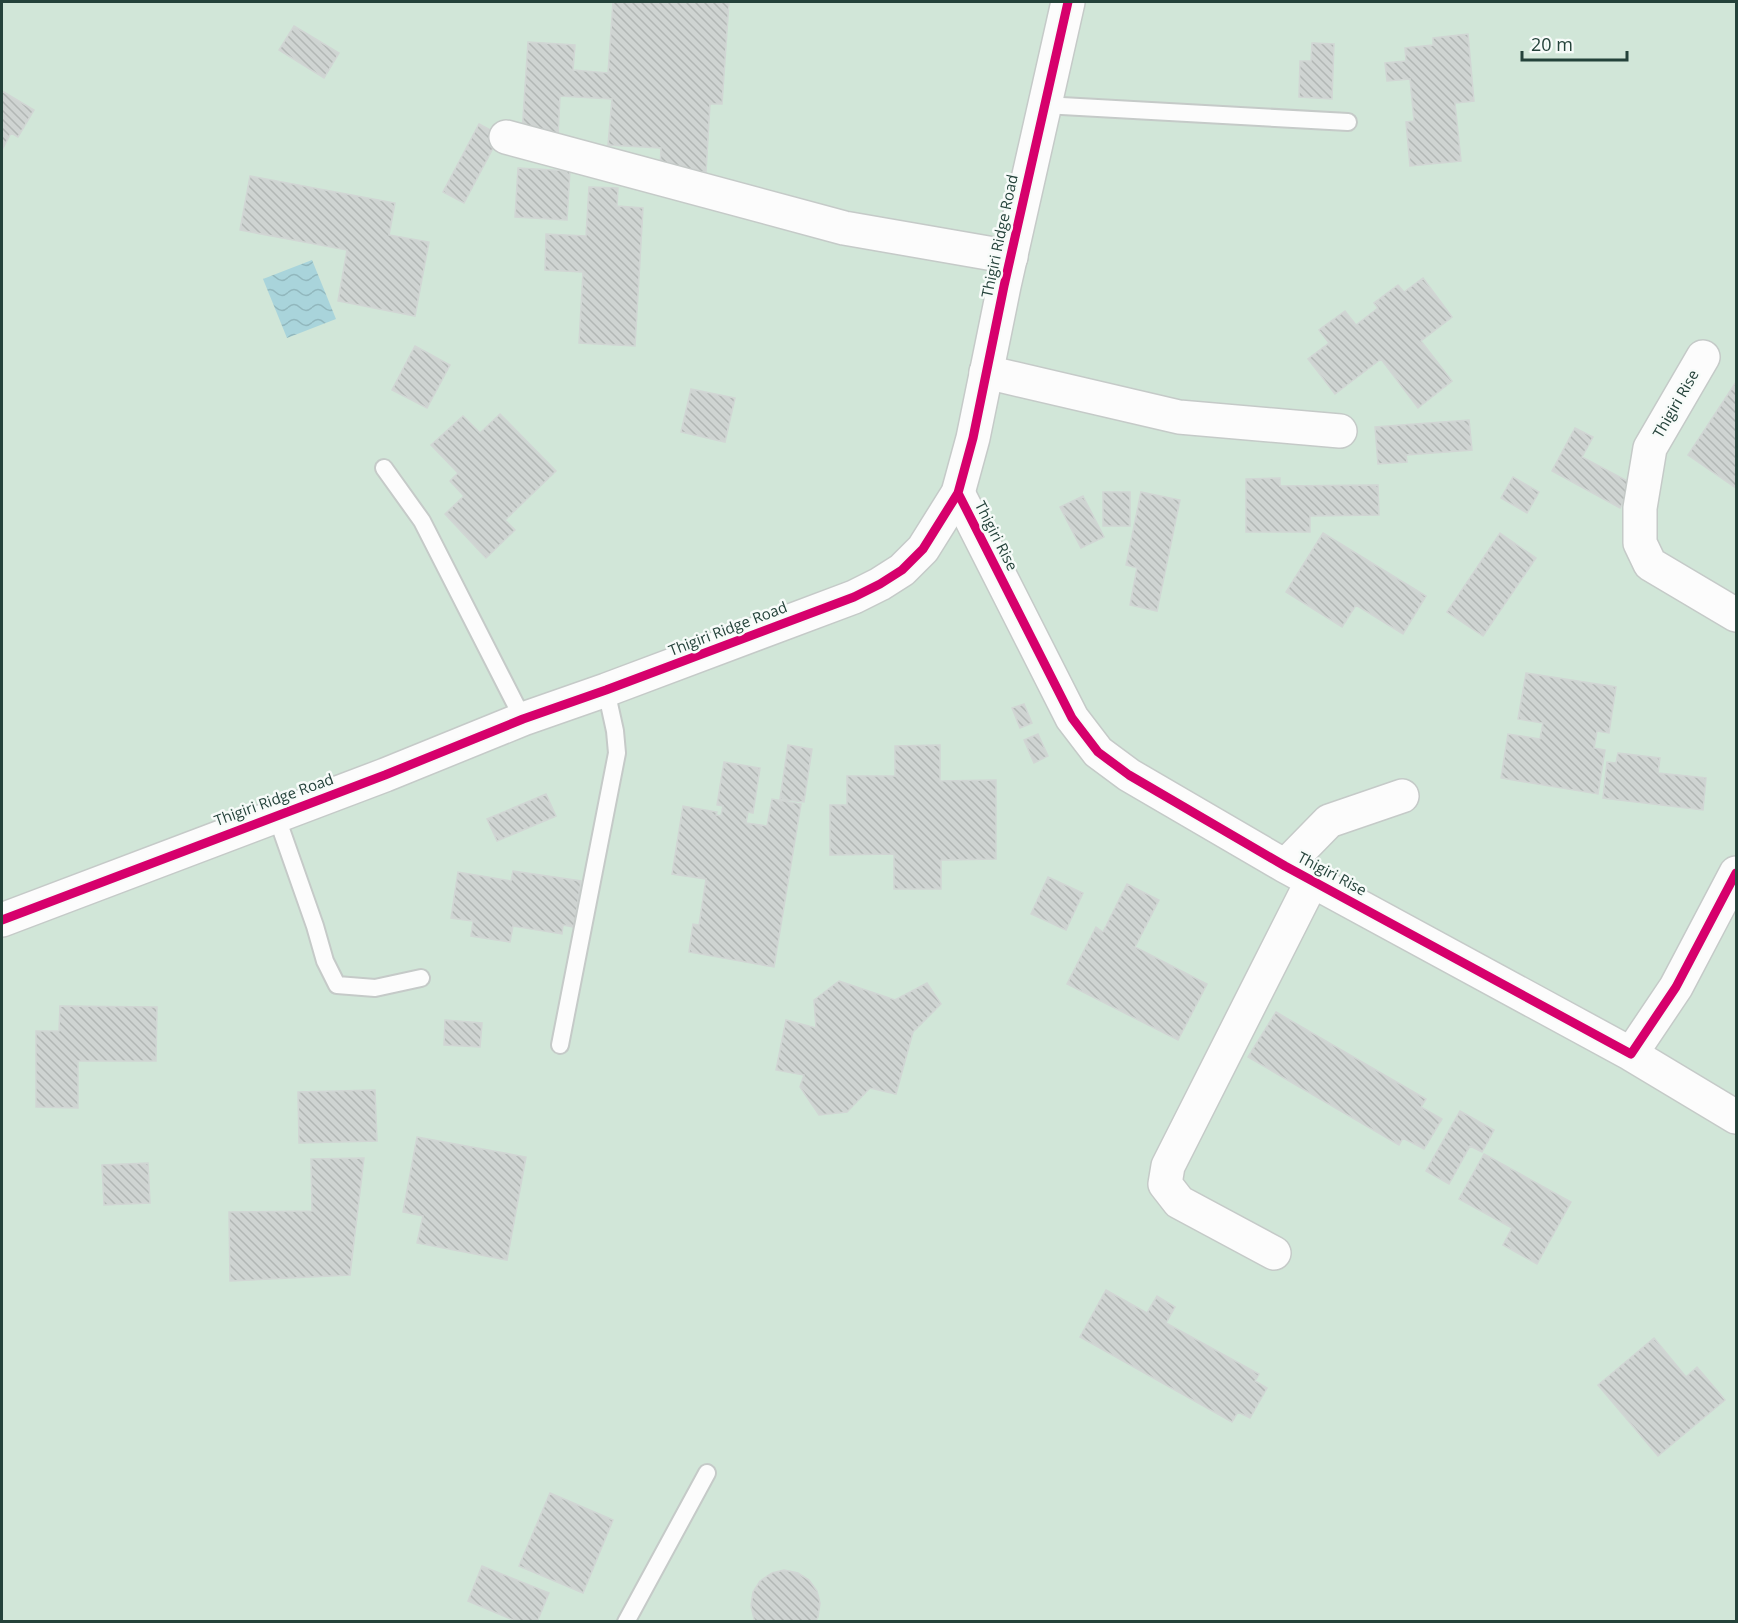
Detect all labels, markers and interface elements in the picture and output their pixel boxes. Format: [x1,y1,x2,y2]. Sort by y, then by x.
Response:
scale bar [1522,24,1627,62]
text: 20 m [1531,32,1573,56]
street label: Thigiri Ridge Road [976,172,1022,299]
street label: Thigiri Rise [1648,366,1703,441]
street label: Thigiri Rise [971,497,1023,574]
street label: Thigiri Ridge Road [665,596,790,660]
street label: Thigiri Ridge Road [211,768,336,830]
street label: Thigiri Rise [1294,847,1371,900]

